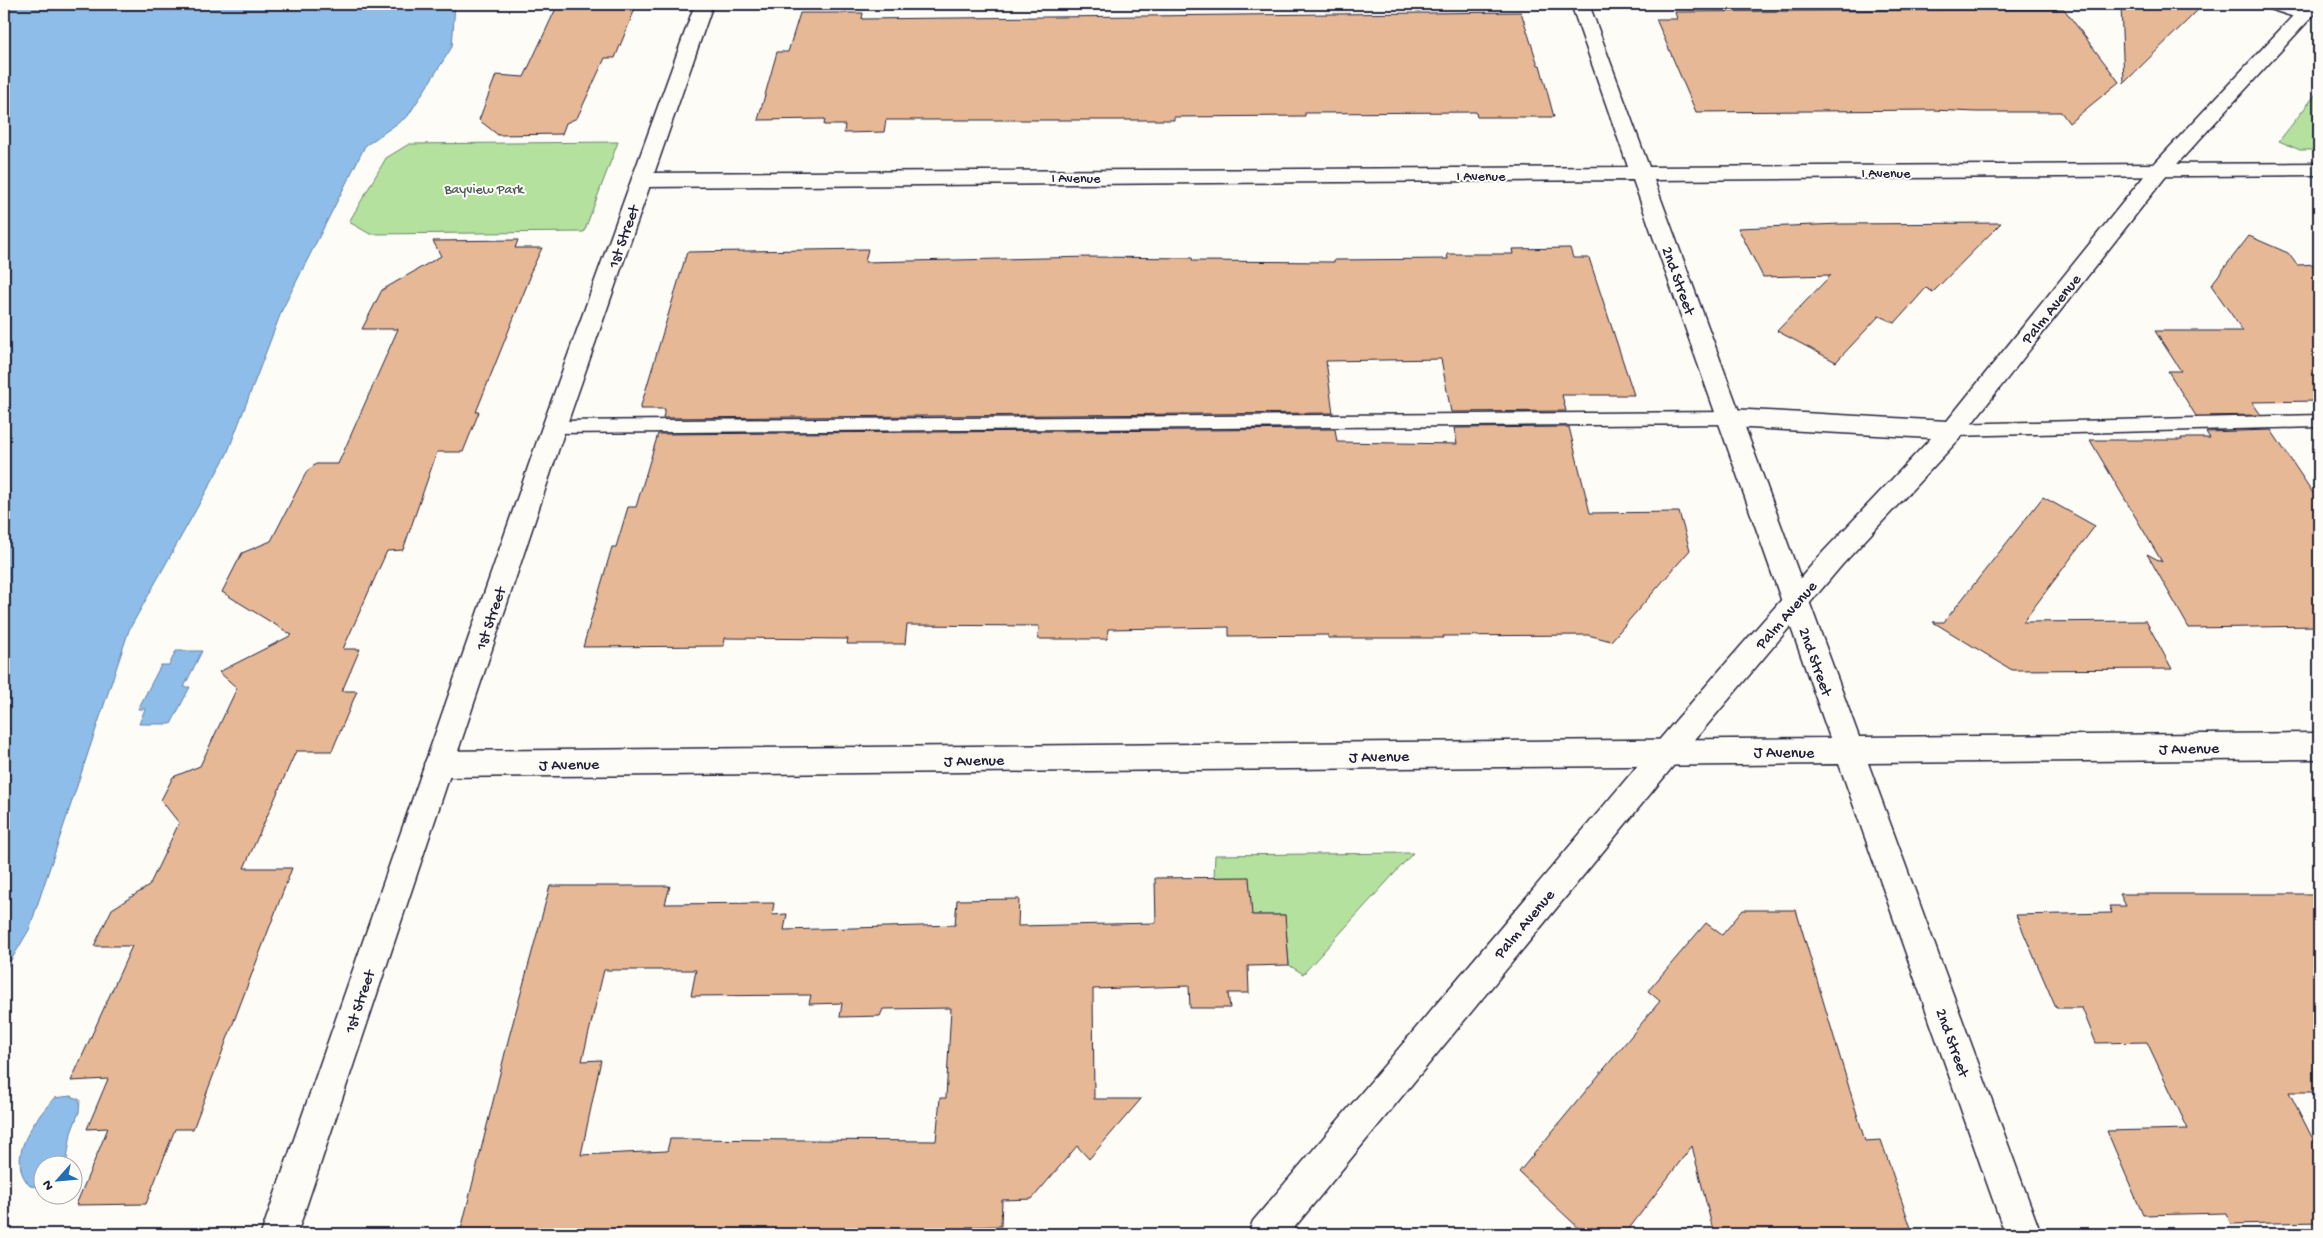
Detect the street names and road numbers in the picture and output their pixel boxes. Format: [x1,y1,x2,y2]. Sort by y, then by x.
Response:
street label: I Avenue [1862,166,1911,183]
street label: I Avenue [1457,169,1506,186]
street label: I Avenue [1052,171,1101,188]
street label: 1st Street [605,202,646,272]
street label: 2nd Street [1656,244,1698,319]
street label: Palm Avenue [2018,271,2087,350]
street label: Palm Avenue [1752,578,1823,655]
street label: 1st Street [472,584,512,654]
street label: 2nd Street [1793,625,1835,700]
street label: J Avenue [2159,740,2220,761]
street label: J Avenue [1754,745,1815,764]
street label: J Avenue [1349,748,1410,769]
street label: J Avenue [944,752,1005,773]
street label: J Avenue [539,756,600,777]
street label: Palm Avenue [1491,886,1561,964]
street label: 1st Street [341,967,381,1037]
street label: 2nd Street [1930,1006,1972,1081]

